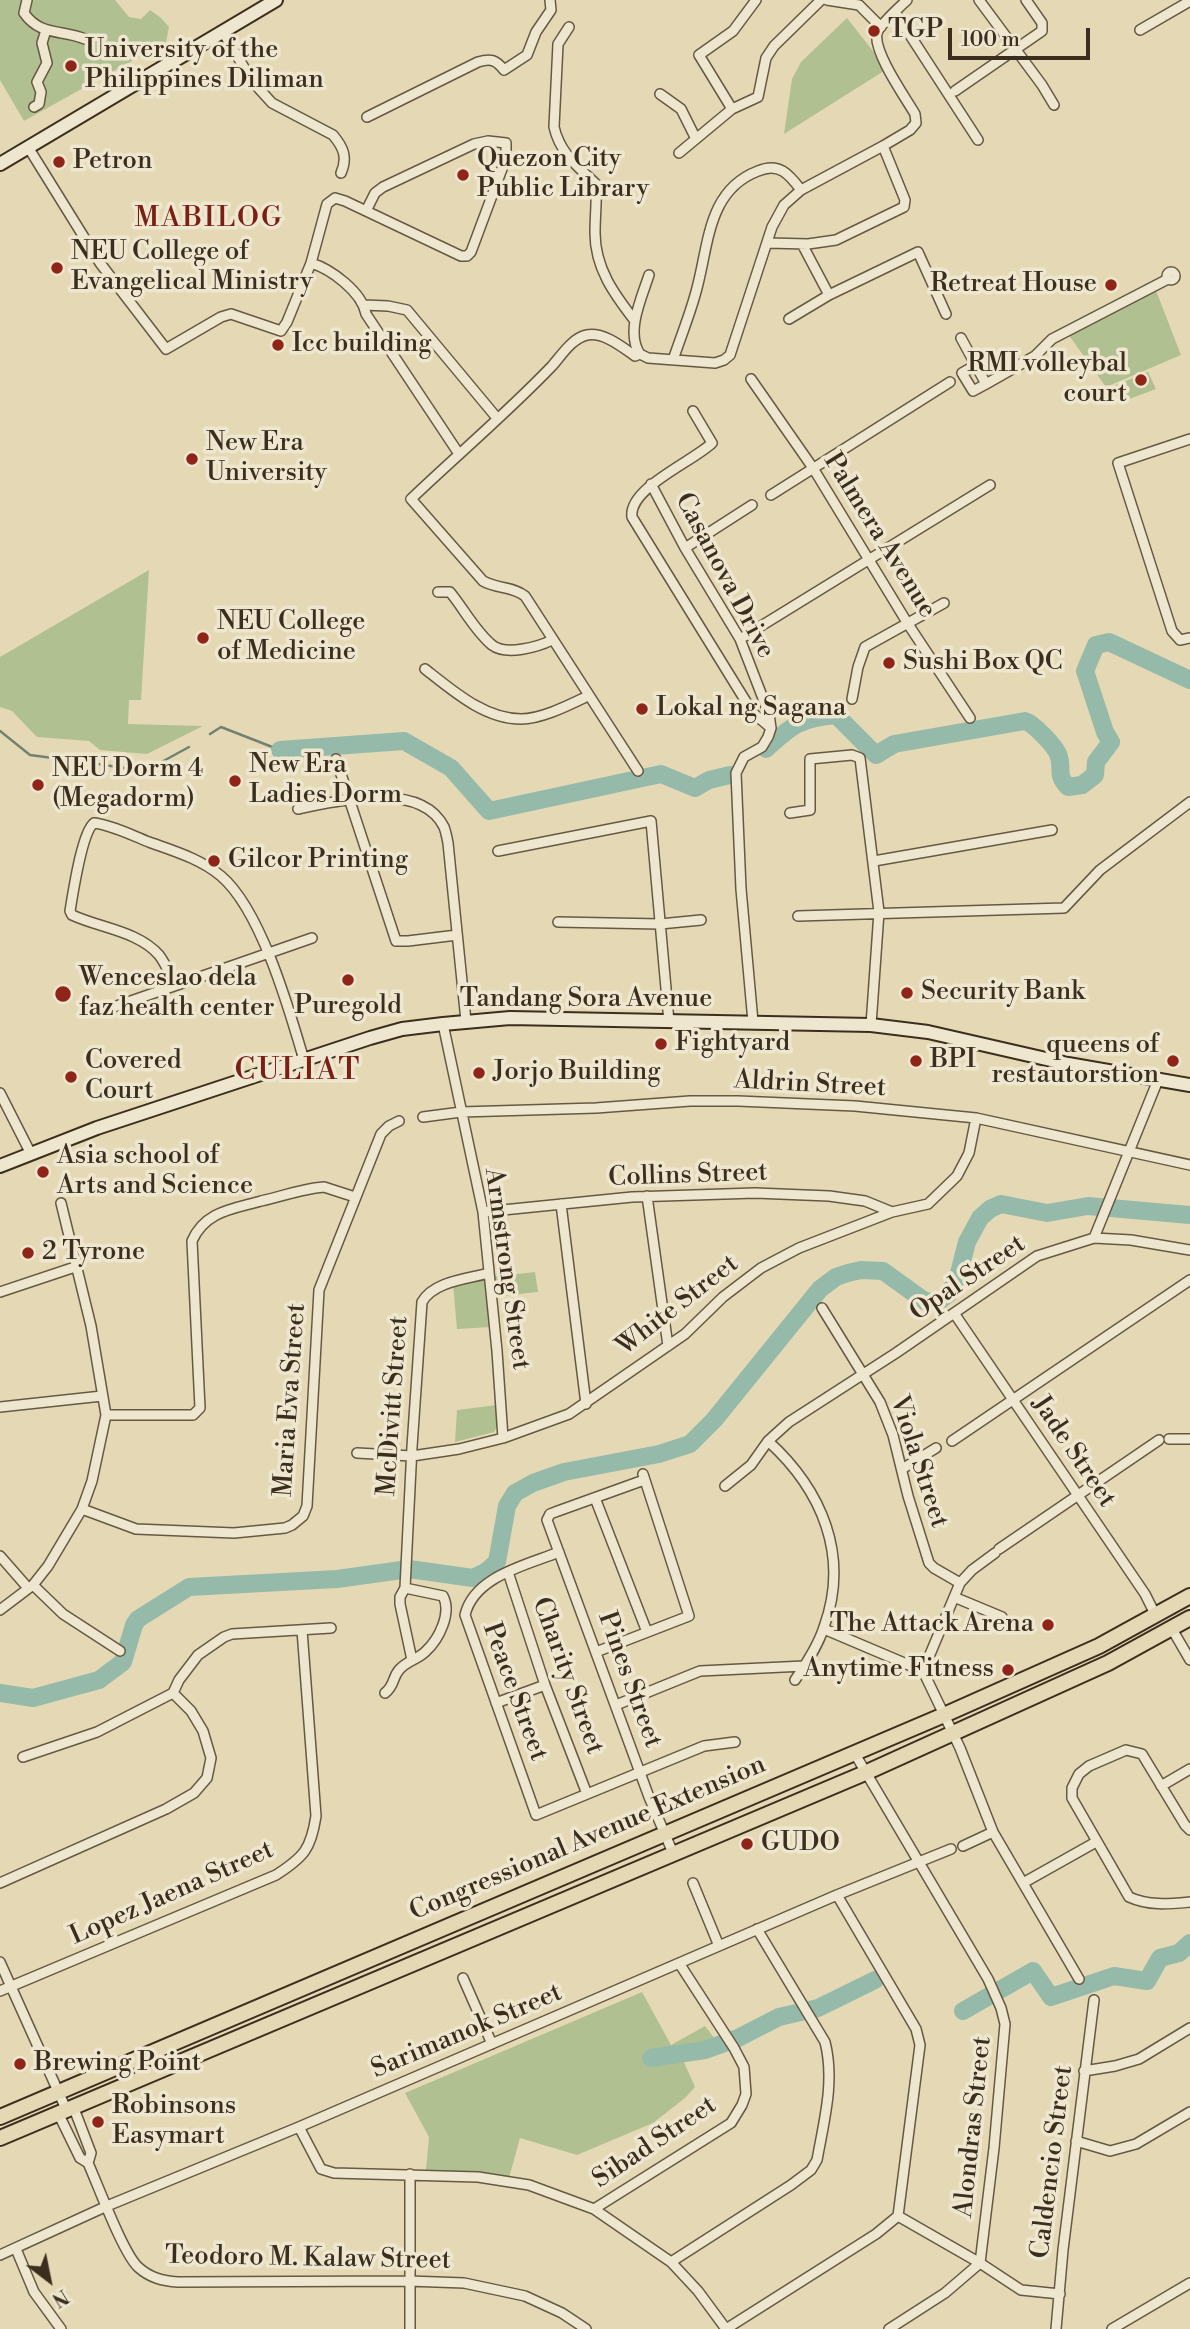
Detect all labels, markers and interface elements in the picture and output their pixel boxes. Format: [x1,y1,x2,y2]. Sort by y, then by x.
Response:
scale bar [952,14,1094,58]
place label: TGP [888,15,943,47]
marker: TGP [866,23,882,39]
text: 100 m [961,27,1020,53]
place label: University of the Philippines Diliman [85,35,324,96]
marker: University of the Philippines Diliman [63,58,79,74]
place label: Quezon City Public Library [477,144,649,206]
place label: Petron [73,146,152,178]
marker: Petron [51,154,67,170]
marker: Quezon City Public Library [455,167,471,183]
district label: MABILOG [135,202,283,236]
place label: NEU College of Evangelical Ministry [71,237,313,298]
marker: NEU College of Evangelical Ministry [49,260,65,276]
place label: Retreat House [930,269,1097,301]
marker: Retreat House [1103,277,1119,293]
place label: Icc building [292,329,432,361]
marker: Icc building [270,337,286,353]
place label: RMI volleybal court [967,349,1127,410]
marker: RMI volleybal court [1133,372,1149,388]
place label: New Era University [206,428,327,490]
street label: Palmera Avenue [816,448,942,624]
marker: New Era University [184,451,200,467]
street label: Casanova Drive [667,488,781,664]
place label: NEU College of Medicine [217,607,365,668]
marker: NEU College of Medicine [195,630,211,646]
place label: Sushi Box QC [903,647,1063,679]
marker: Sushi Box QC [881,655,897,671]
place label: Lokal ng Sagana [656,693,846,725]
marker: Lokal ng Sagana [634,701,650,717]
place label: New Era Ladies Dorm [249,750,402,812]
place label: NEU Dorm 4 (Megadorm) [52,754,203,816]
marker: New Era Ladies Dorm [227,773,243,789]
marker: NEU Dorm 4 (Megadorm) [30,777,46,793]
place label: Gilcor Printing [228,845,408,877]
marker: Gilcor Printing [206,853,222,869]
place label: Wenceslao dela faz health center [79,963,274,1024]
marker: Puregold [340,972,356,988]
place label: Security Bank [921,977,1085,1009]
marker: Wenceslao dela faz health center [53,984,73,1004]
street label: Tandang Sora Avenue [460,984,712,1016]
marker: Security Bank [899,985,915,1001]
place label: Puregold [294,991,402,1023]
place label: Fightyard [675,1028,790,1060]
place label: queens of restautorstion [991,1030,1159,1092]
marker: Fightyard [653,1036,669,1052]
place label: BPI [930,1045,976,1077]
place label: Covered Court [85,1046,182,1108]
marker: BPI [908,1053,924,1069]
marker: queens of restautorstion [1165,1053,1181,1069]
district label: CULIAT [235,1054,361,1090]
place label: Jorjo Building [493,1057,661,1089]
marker: Jorjo Building [471,1065,487,1081]
street label: Aldrin Street [733,1065,887,1105]
marker: Covered Court [63,1069,79,1085]
place label: Asia school of Arts and Science [57,1141,253,1202]
street label: Collins Street [608,1158,768,1194]
marker: Asia school of Arts and Science [35,1164,51,1180]
street label: Armstrong Street [476,1166,536,1372]
street label: Opal Street [904,1229,1032,1329]
place label: 2 Tyrone [42,1237,145,1269]
marker: 2 Tyrone [20,1245,36,1261]
street label: White Street [611,1249,745,1363]
street label: Maria Eva Street [269,1302,313,1498]
street label: McDivitt Street [372,1315,416,1497]
street label: Jade Street [1024,1390,1122,1514]
street label: Viola Street [882,1392,954,1532]
street label: Charity Street [524,1593,610,1759]
street label: Pines Street [590,1608,668,1752]
place label: The Attack Arena [830,1609,1034,1641]
marker: The Attack Arena [1040,1617,1056,1633]
street label: Peace Street [475,1619,553,1765]
place label: Anytime Fitness [804,1654,994,1686]
marker: Anytime Fitness [1000,1662,1016,1678]
street label: Congressional Avenue Extension [405,1750,771,1928]
place label: GUDO [761,1828,840,1860]
street label: Lopez Jaena Street [65,1835,279,1953]
marker: GUDO [739,1836,755,1852]
street label: Sarimanok Street [367,1978,567,2086]
street label: Alondras Street [949,2035,999,2219]
place label: Brewing Point [34,2048,201,2080]
marker: Brewing Point [12,2056,28,2072]
street label: Caldencio Street [1026,2064,1080,2260]
street label: Sibad Street [587,2090,723,2196]
place label: Robinsons Easymart [112,2091,236,2152]
marker: Robinsons Easymart [90,2114,106,2130]
street label: Teodoro M. Kalaw Street [165,2241,451,2277]
north arrow [14,2245,84,2315]
text: N [47,2284,73,2312]

